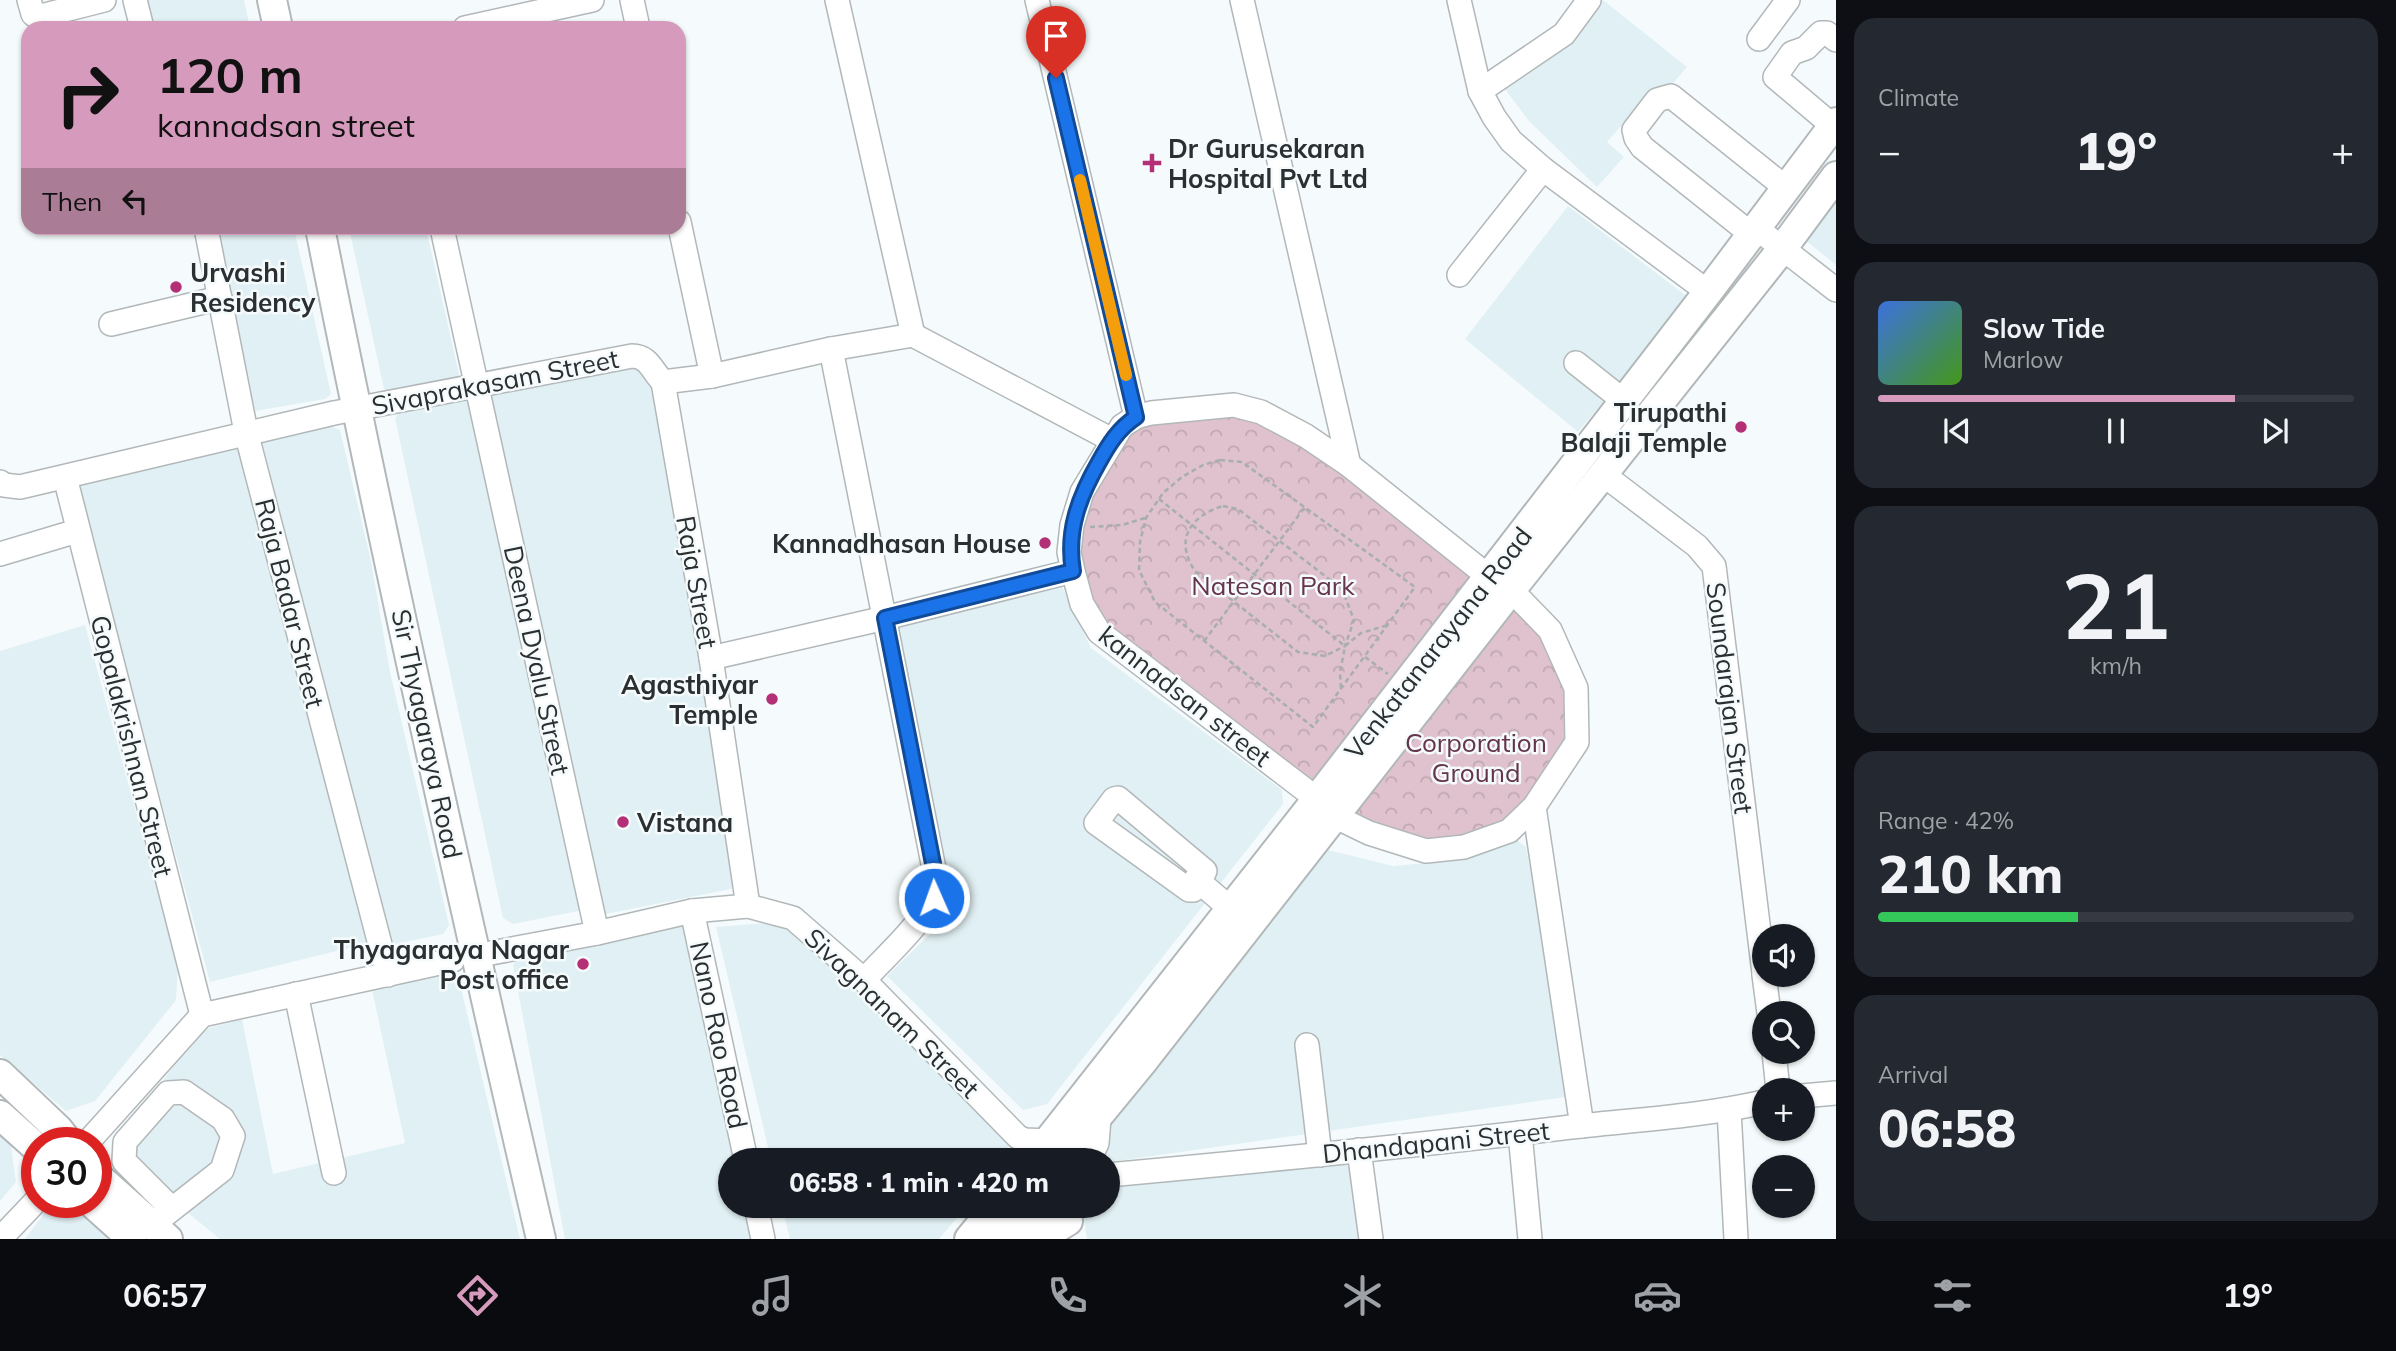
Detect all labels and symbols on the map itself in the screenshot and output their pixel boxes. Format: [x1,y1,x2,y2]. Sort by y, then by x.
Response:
pin [1026,6,1086,78]
place label: Dr Gurusekaran Hospital Pvt Ltd [1168,132,1368,195]
marker: Dr Gurusekaran Hospital Pvt Ltd [1142,153,1162,173]
place label: Urvashi Residency [190,256,316,319]
marker: Urvashi Residency [168,279,184,295]
street label: Sivaprakasam Street [369,342,621,422]
place label: Tirupathi Balaji Temple [1560,396,1727,459]
marker: Tirupathi Balaji Temple [1733,419,1749,435]
street label: Raja Badar Street [248,495,332,711]
street label: Raja Street [669,513,725,651]
street label: Venkatanarayana Road [1337,520,1539,766]
place label: Kannadhasan House [772,527,1031,560]
marker: Kannadhasan House [1037,535,1053,551]
street label: Deena Dyalu Street [497,542,577,778]
park label: Natesan Park [1191,569,1355,602]
street label: Soundarajan Street [1699,580,1761,816]
street label: Sir Thyagaraya Road [384,606,470,862]
street label: Gopalakrishnan Street [83,612,181,880]
street label: kannadsan street [1092,618,1278,774]
place label: Agasthiyar Temple [621,668,759,731]
marker: Agasthiyar Temple [764,691,780,707]
park label: Corporation Ground [1405,726,1547,789]
place label: Vistana [636,806,733,839]
marker: Vistana [615,814,631,830]
position arrow [897,861,971,935]
street label: Sivagnanam Street [798,921,986,1105]
place label: Thyagaraya Nagar Post office [334,933,570,996]
street label: Nano Rao Road [683,938,755,1132]
marker: Thyagaraya Nagar Post office [575,956,591,972]
street label: Dhandapani Street [1321,1114,1551,1170]
speed limit sign: 30 [21,1127,112,1218]

